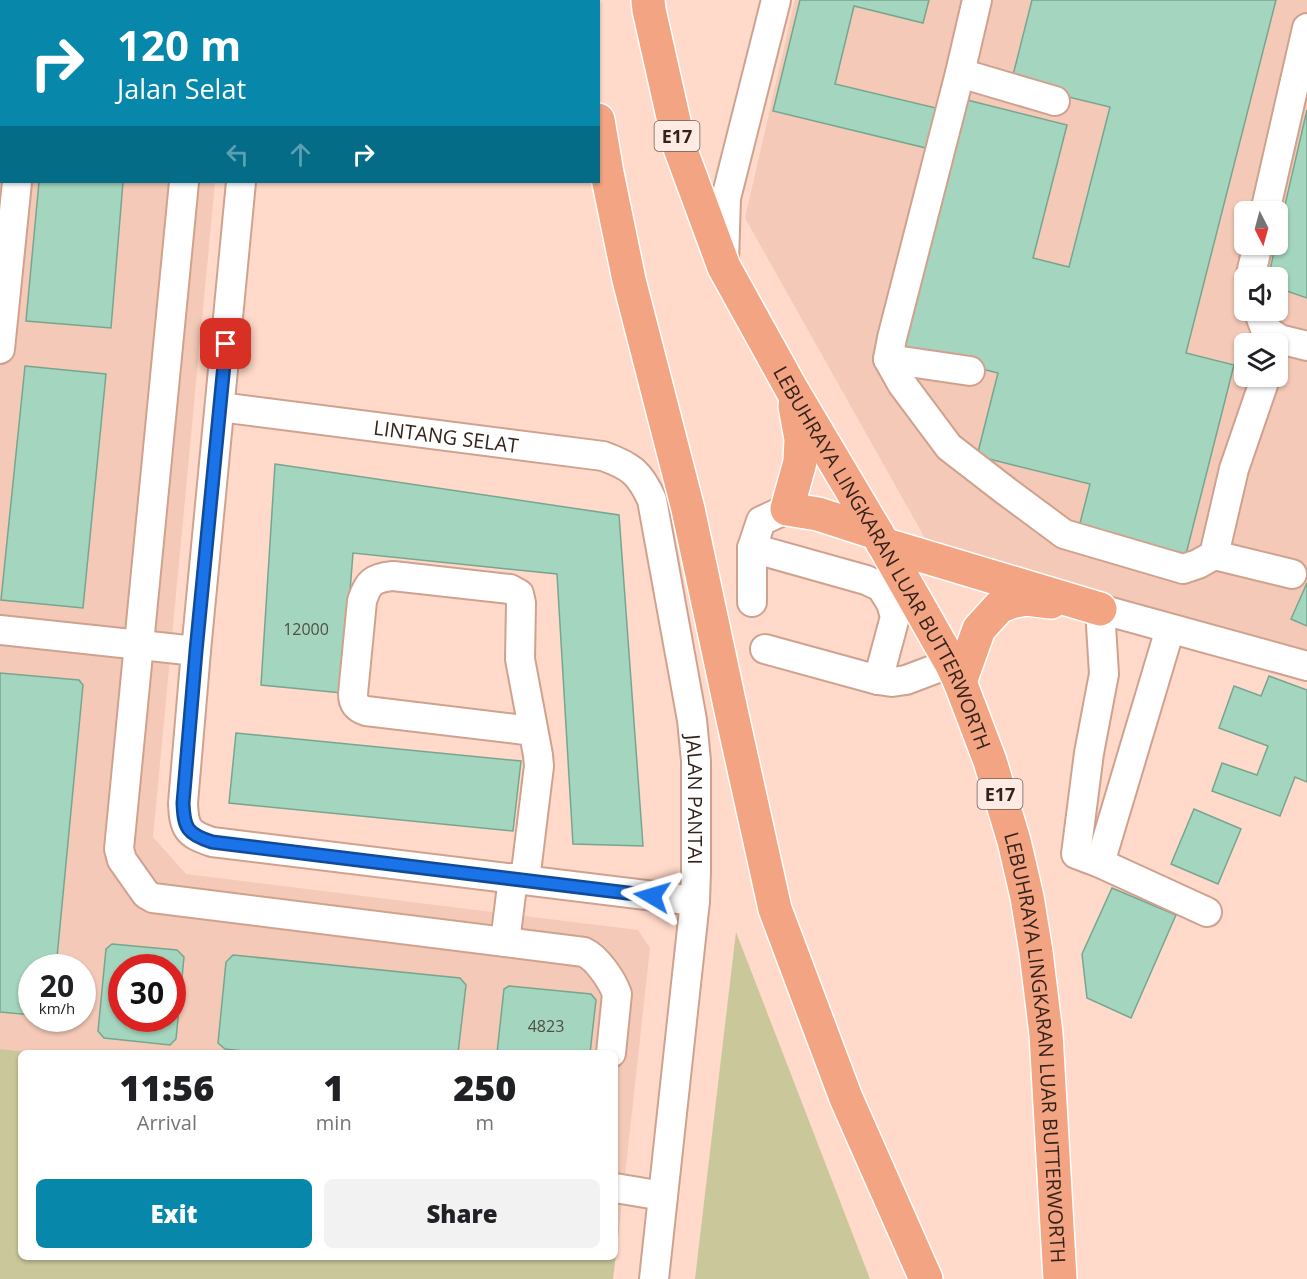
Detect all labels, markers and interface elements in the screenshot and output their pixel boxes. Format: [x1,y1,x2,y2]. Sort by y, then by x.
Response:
text: 120 m [117,16,241,73]
icon: right [18,24,96,102]
text: Jalan Selat [117,70,246,107]
road number: E17 [654,121,700,151]
icon: left [221,138,254,171]
icon: ahead [284,138,317,171]
icon: right [347,138,380,171]
north arrow [1234,201,1288,255]
map controls [1234,201,1288,387]
button: sound [1234,267,1288,321]
pin [200,318,251,369]
icon: arrive [209,327,242,360]
button: layers [1234,333,1288,387]
street label: LEBUHRAYA LINGKARAN LUAR BUTTERWORTH [768,361,998,753]
street label: LINTANG SELAT [372,413,520,459]
house number: 12000 [283,618,329,640]
street label: JALAN PANTAI [680,731,710,865]
road number: E17 [978,779,1022,809]
street label: LEBUHRAYA LINGKARAN LUAR BUTTERWORTH [998,829,1073,1264]
position arrow [620,864,684,928]
speed limit sign: 30 [108,954,186,1032]
text: 20 [40,965,74,1006]
text: km/h [39,998,75,1018]
house number: 4823 [528,1015,564,1037]
text: 11:56 [120,1063,214,1112]
text: 1 [323,1063,344,1112]
text: 250 [453,1063,516,1112]
text: Arrival [137,1109,197,1136]
text: min [316,1109,352,1136]
text: m [476,1109,494,1136]
button: Exit [36,1179,312,1248]
button: Share [324,1179,600,1248]

